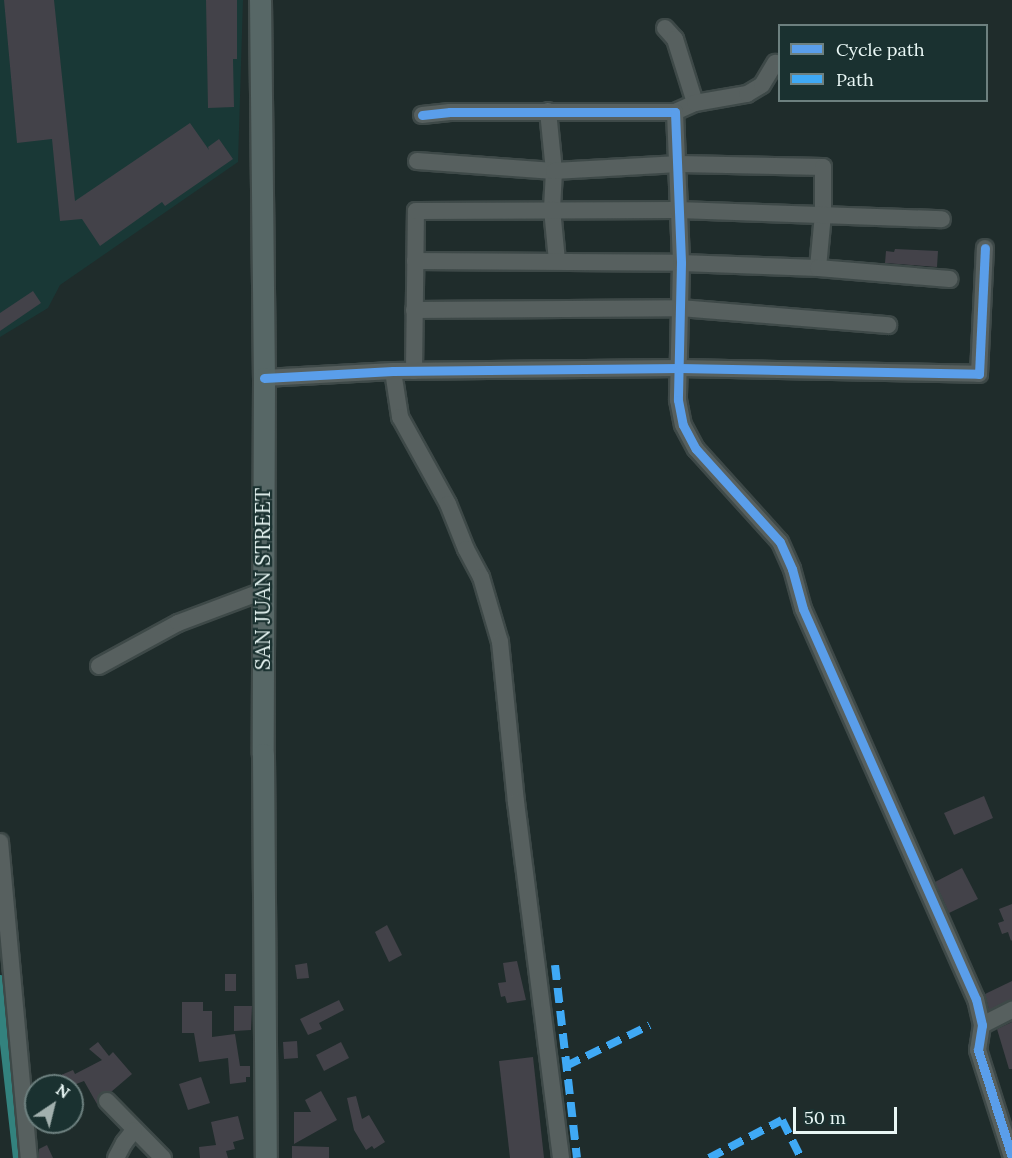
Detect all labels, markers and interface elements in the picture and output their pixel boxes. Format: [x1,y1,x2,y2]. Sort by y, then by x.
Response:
legend [778,24,988,102]
text: Cycle path [836,38,925,61]
text: Path [836,68,874,91]
street label: SAN JUAN STREET [250,488,276,670]
north arrow [24,1074,84,1134]
text: N [52,1079,74,1103]
scale bar [796,1095,900,1133]
text: 50 m [804,1106,846,1129]

